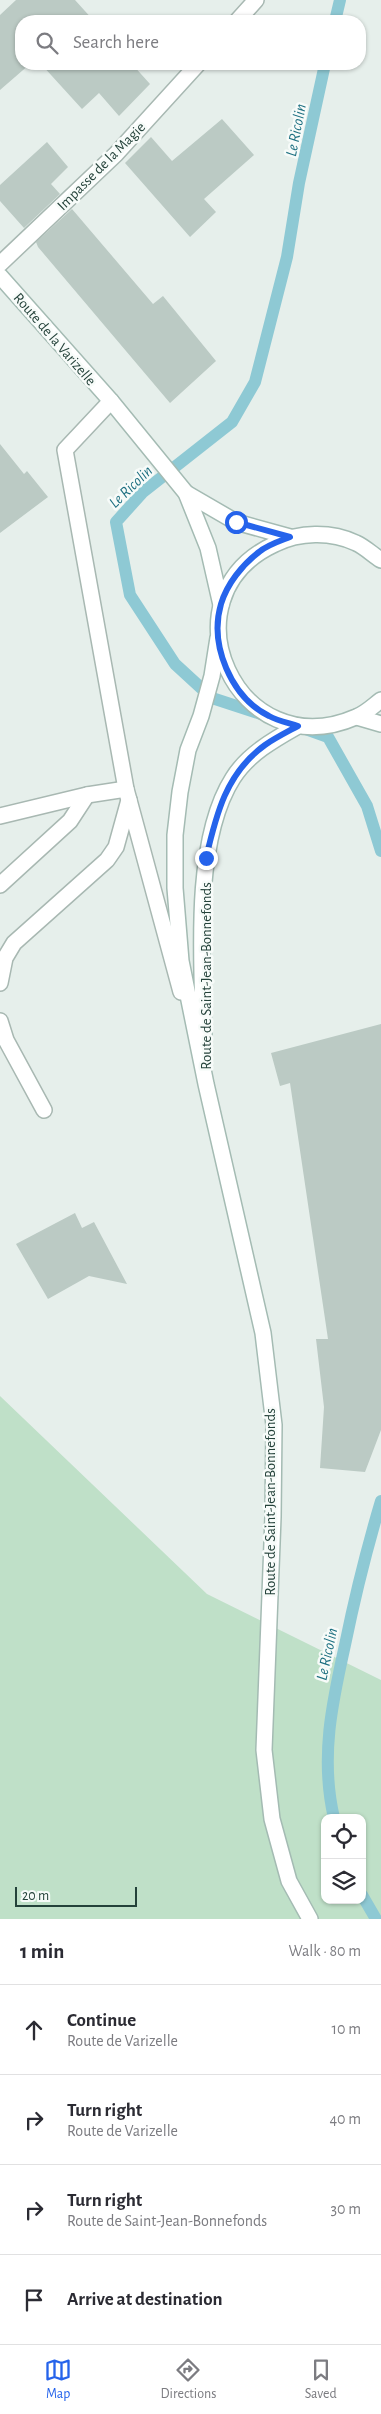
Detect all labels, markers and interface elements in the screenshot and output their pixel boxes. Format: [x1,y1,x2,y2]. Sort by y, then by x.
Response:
search box [15,15,366,70]
icon: search [33,29,61,57]
text: Search here [73,33,159,52]
water label: Le Ricolin [283,102,309,158]
street label: Impasse de la Magie [54,119,148,213]
street label: Route de la Varizelle [11,290,99,389]
water label: Le Ricolin [106,462,155,511]
route start [225,511,248,534]
route end [195,847,218,870]
street label: Route de Saint-Jean-Bonnefonds [199,882,214,1070]
street label: Route de Saint-Jean-Bonnefonds [263,1408,278,1596]
water label: Le Ricolin [314,1626,340,1682]
map controls [321,1814,366,1904]
button: locate [321,1814,366,1859]
button: layers [321,1859,366,1904]
scale bar [15,1884,138,1907]
text: 20 m [22,1889,49,1903]
text: 1 min [20,1941,64,1962]
text: Walk · 80 m [289,1943,361,1959]
text: Continue [67,2011,136,2030]
icon: ahead [20,2016,48,2044]
text: 10 m [332,2021,361,2037]
text: Route de Varizelle [67,2033,178,2049]
text: Turn right [67,2101,142,2120]
icon: right [20,2106,48,2134]
text: 40 m [329,2111,361,2127]
text: Route de Varizelle [67,2123,178,2139]
text: Turn right [67,2191,142,2210]
icon: right [20,2196,48,2224]
text: 30 m [331,2201,361,2217]
text: Route de Saint-Jean-Bonnefonds [67,2213,267,2229]
icon: arrive [20,2286,48,2314]
text: Arrive at destination [67,2290,223,2309]
tab: Map [44,2356,72,2403]
tab: Directions [161,2356,216,2403]
tab: Saved [305,2356,337,2403]

